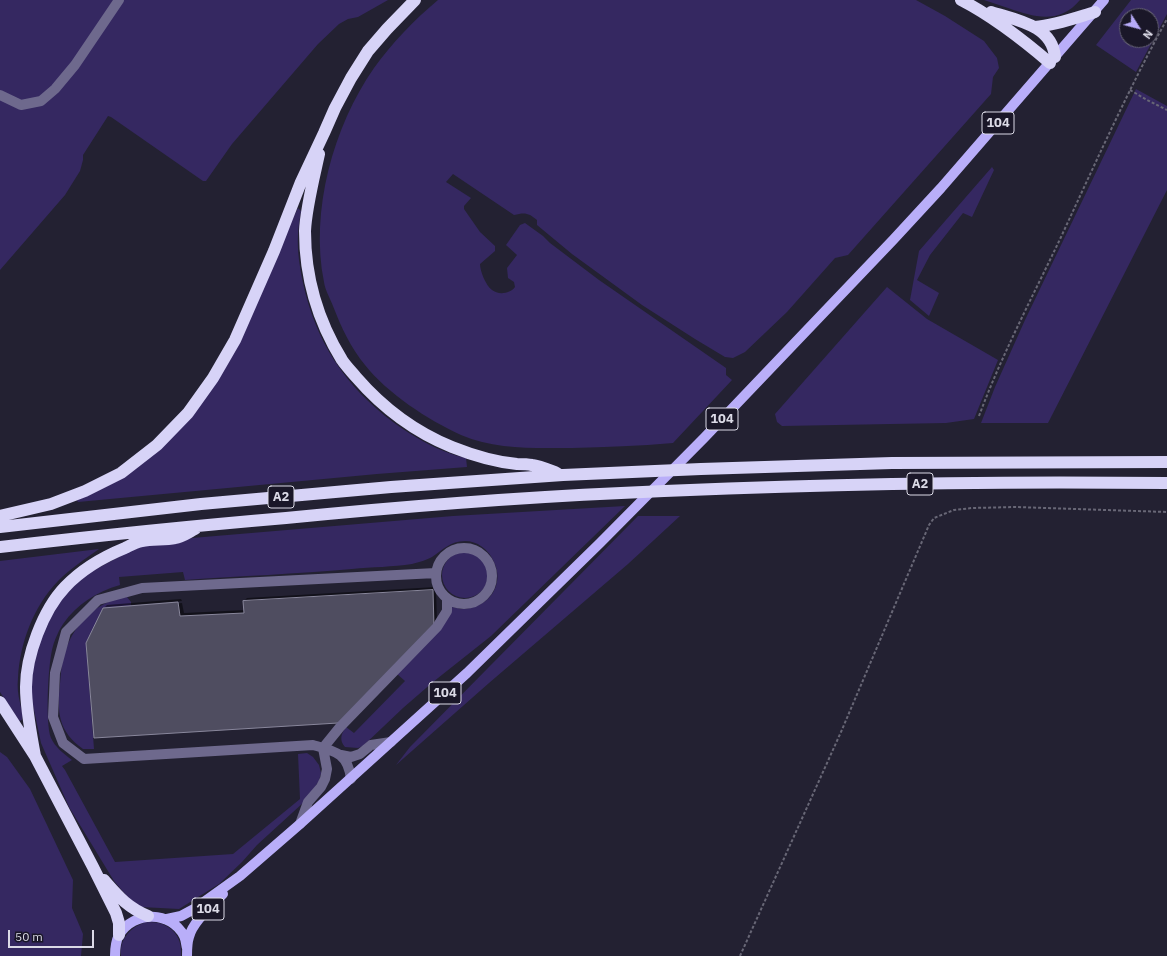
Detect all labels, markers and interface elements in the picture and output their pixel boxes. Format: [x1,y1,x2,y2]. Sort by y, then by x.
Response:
north arrow [1119,8,1159,48]
text: N [1140,27,1156,42]
road number: 104 [982,112,1014,134]
road number: 104 [706,408,738,430]
road number: A2 [907,473,933,495]
road number: A2 [268,486,294,508]
road number: 104 [429,682,461,704]
road number: 104 [192,898,224,920]
scale bar [10,922,96,948]
text: 50 m [15,929,43,944]

